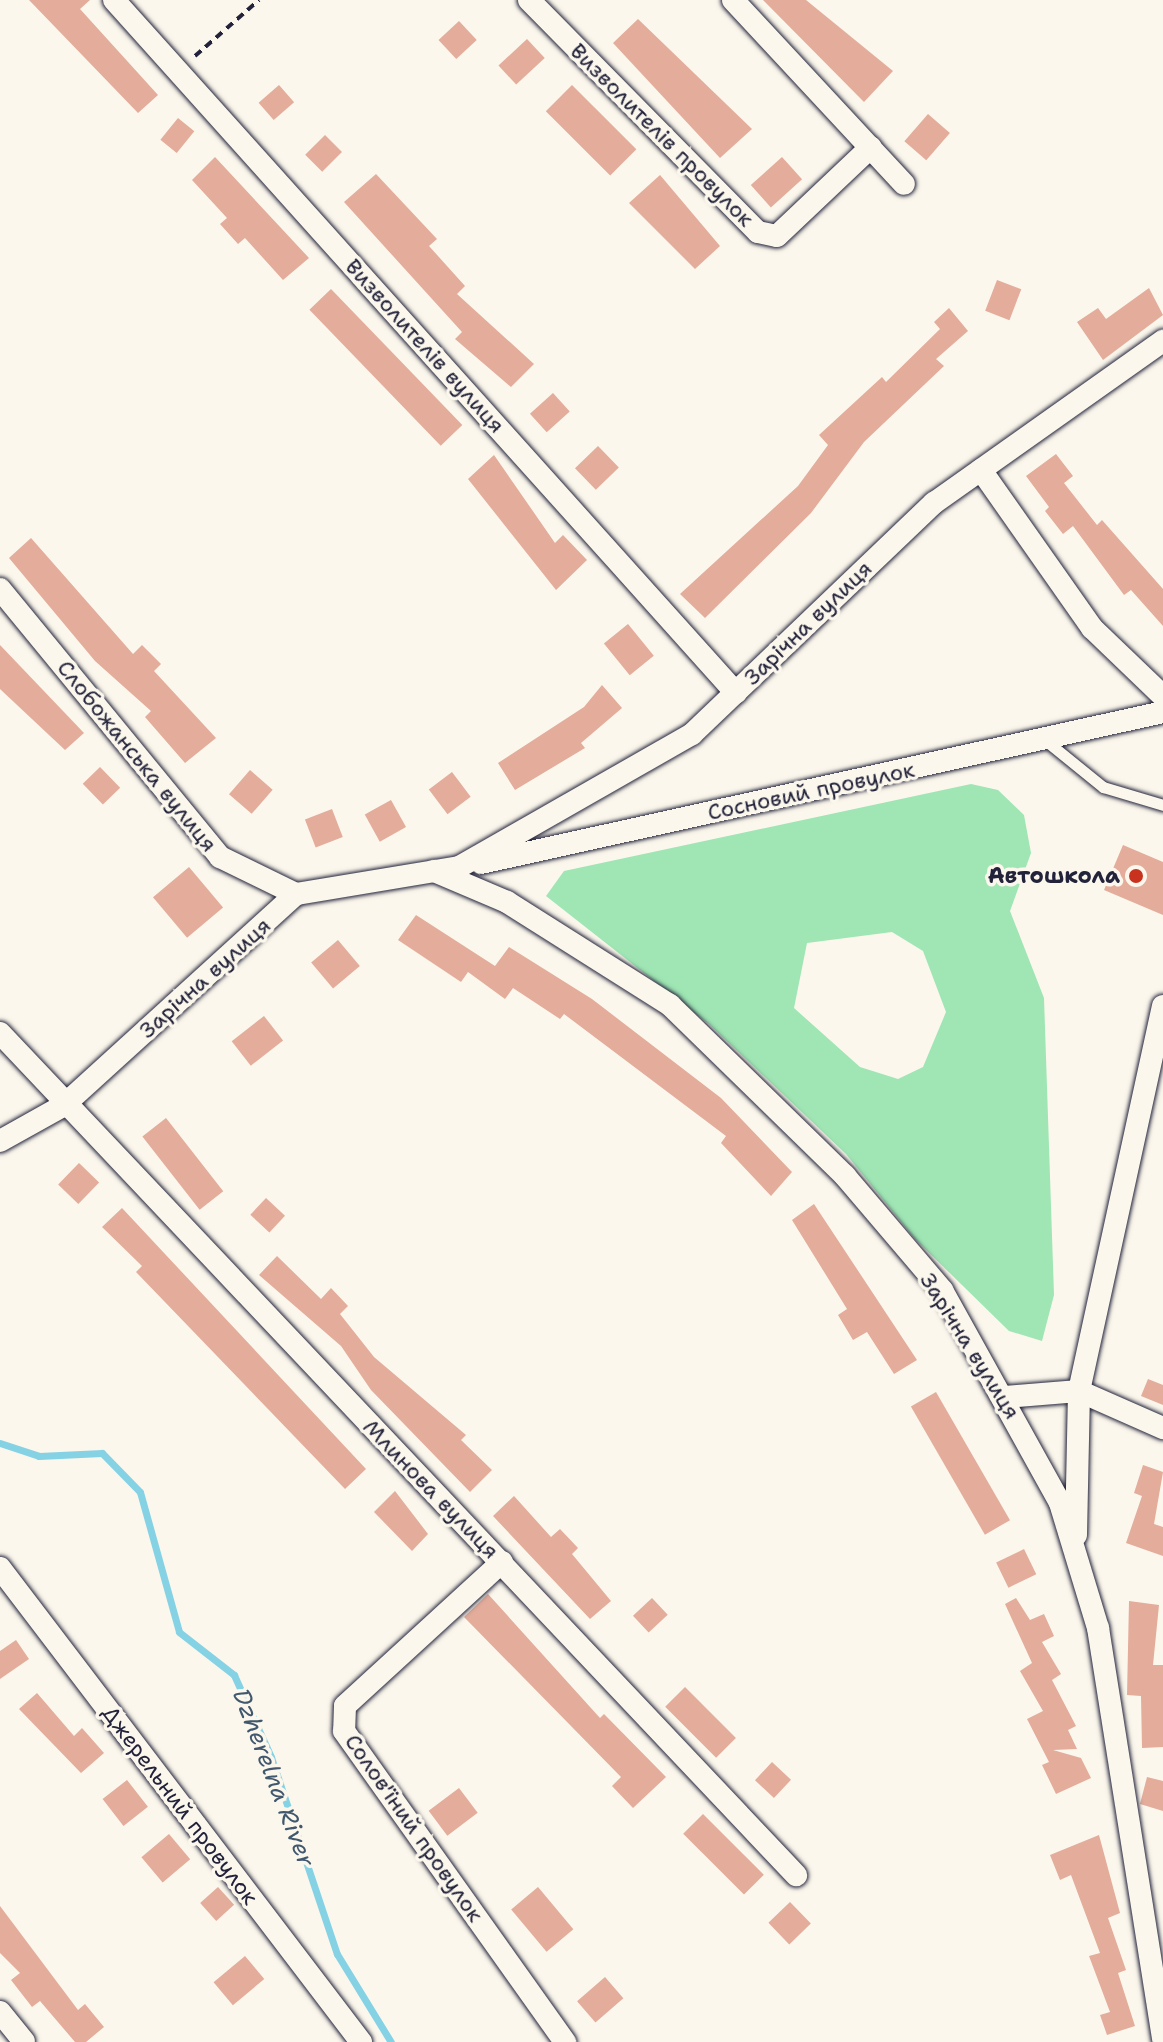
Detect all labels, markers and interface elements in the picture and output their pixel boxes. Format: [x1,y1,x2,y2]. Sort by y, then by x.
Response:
street label: Визволителів провулок [565,38,759,232]
street label: Визволителів вулиця [340,254,510,438]
street label: Зарічна вулиця [739,555,877,691]
street label: Слобожанська вулиця [52,655,222,857]
street label: Сосновий провулок [705,756,917,826]
place label: Автошкола [988,863,1120,889]
marker: Автошкола [1127,867,1145,885]
street label: Зарічна вулиця [134,912,276,1044]
street label: Зарічна вулиця [914,1268,1026,1424]
street label: Млинова вулиця [358,1414,504,1564]
water label: Dzherelna River [226,1685,320,1871]
street label: Джерельний провулок [97,1700,263,1910]
street label: Солов'їний провулок [339,1729,489,1927]

